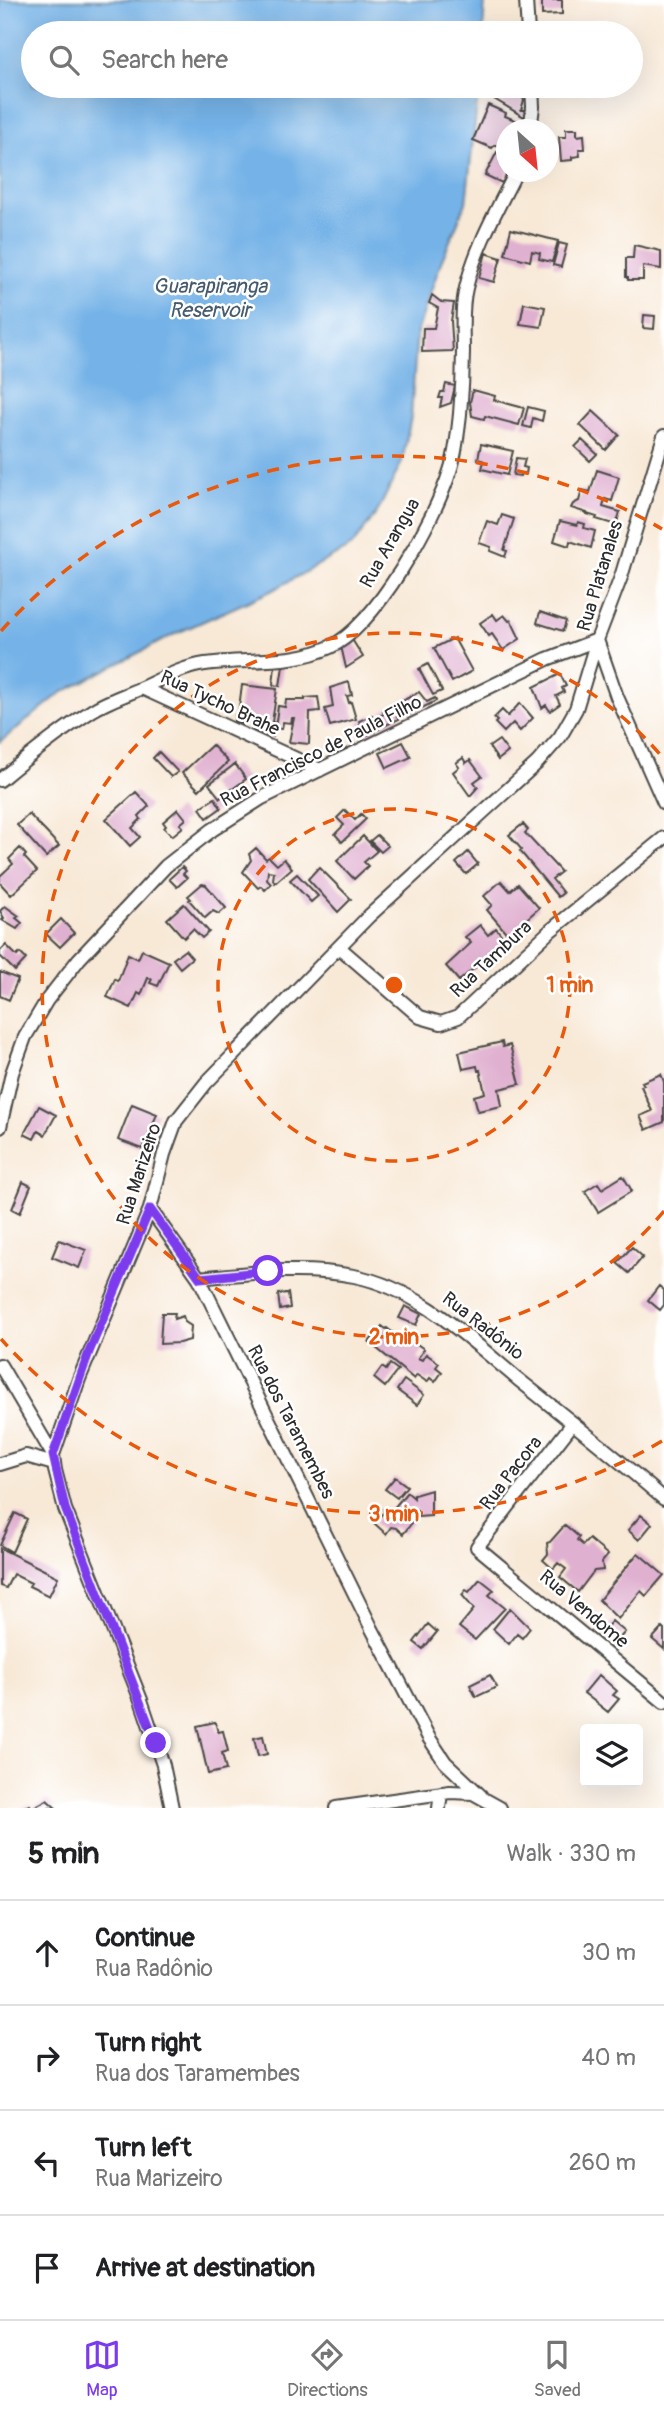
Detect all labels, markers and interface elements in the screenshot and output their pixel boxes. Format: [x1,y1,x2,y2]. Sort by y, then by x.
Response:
search box [21,21,643,98]
icon: search [45,41,83,79]
text: Search here [101,44,228,76]
north arrow [496,119,559,182]
water label: Guarapiranga Reservoir [153,273,268,324]
street label: Rua Arangua [355,494,425,592]
street label: Rua Platanales [572,517,628,634]
street label: Rua Tycho Brahe [156,665,284,741]
street label: Rua Francisco de Paula Filho [216,690,426,812]
street label: Rua Tambura [445,915,537,1003]
text: 1 min [547,972,594,999]
centre of rings [382,973,406,997]
street label: Rua Marizeiro [111,1120,167,1228]
route start [252,1255,283,1286]
street label: Rua Radônio [437,1287,529,1365]
text: 2 min [369,1324,419,1351]
street label: Rua dos Taramembes [242,1341,340,1503]
street label: Rua Pacora [475,1431,548,1515]
text: 3 min [369,1501,419,1528]
street label: Rua Vendome [534,1565,634,1654]
map controls [580,1724,643,1787]
button: layers [580,1724,643,1787]
route end [140,1727,171,1758]
text: 5 min [28,1835,99,1872]
text: Walk · 330 m [506,1839,636,1868]
text: Continue [95,1922,195,1954]
icon: ahead [28,1934,66,1972]
text: 30 m [582,1938,636,1967]
text: Rua Radônio [95,1954,213,1983]
text: Turn right [95,2027,201,2059]
icon: right [28,2039,66,2077]
text: 40 m [582,2043,636,2072]
text: Rua dos Taramembes [95,2059,300,2088]
text: Turn left [95,2132,191,2164]
icon: left [28,2144,66,2182]
text: 260 m [569,2148,636,2177]
text: Rua Marizeiro [95,2164,223,2193]
icon: arrive [28,2249,66,2287]
text: Arrive at destination [95,2252,315,2284]
tab: Map [83,2336,121,2402]
tab: Directions [287,2336,368,2402]
tab: Saved [534,2336,581,2402]

